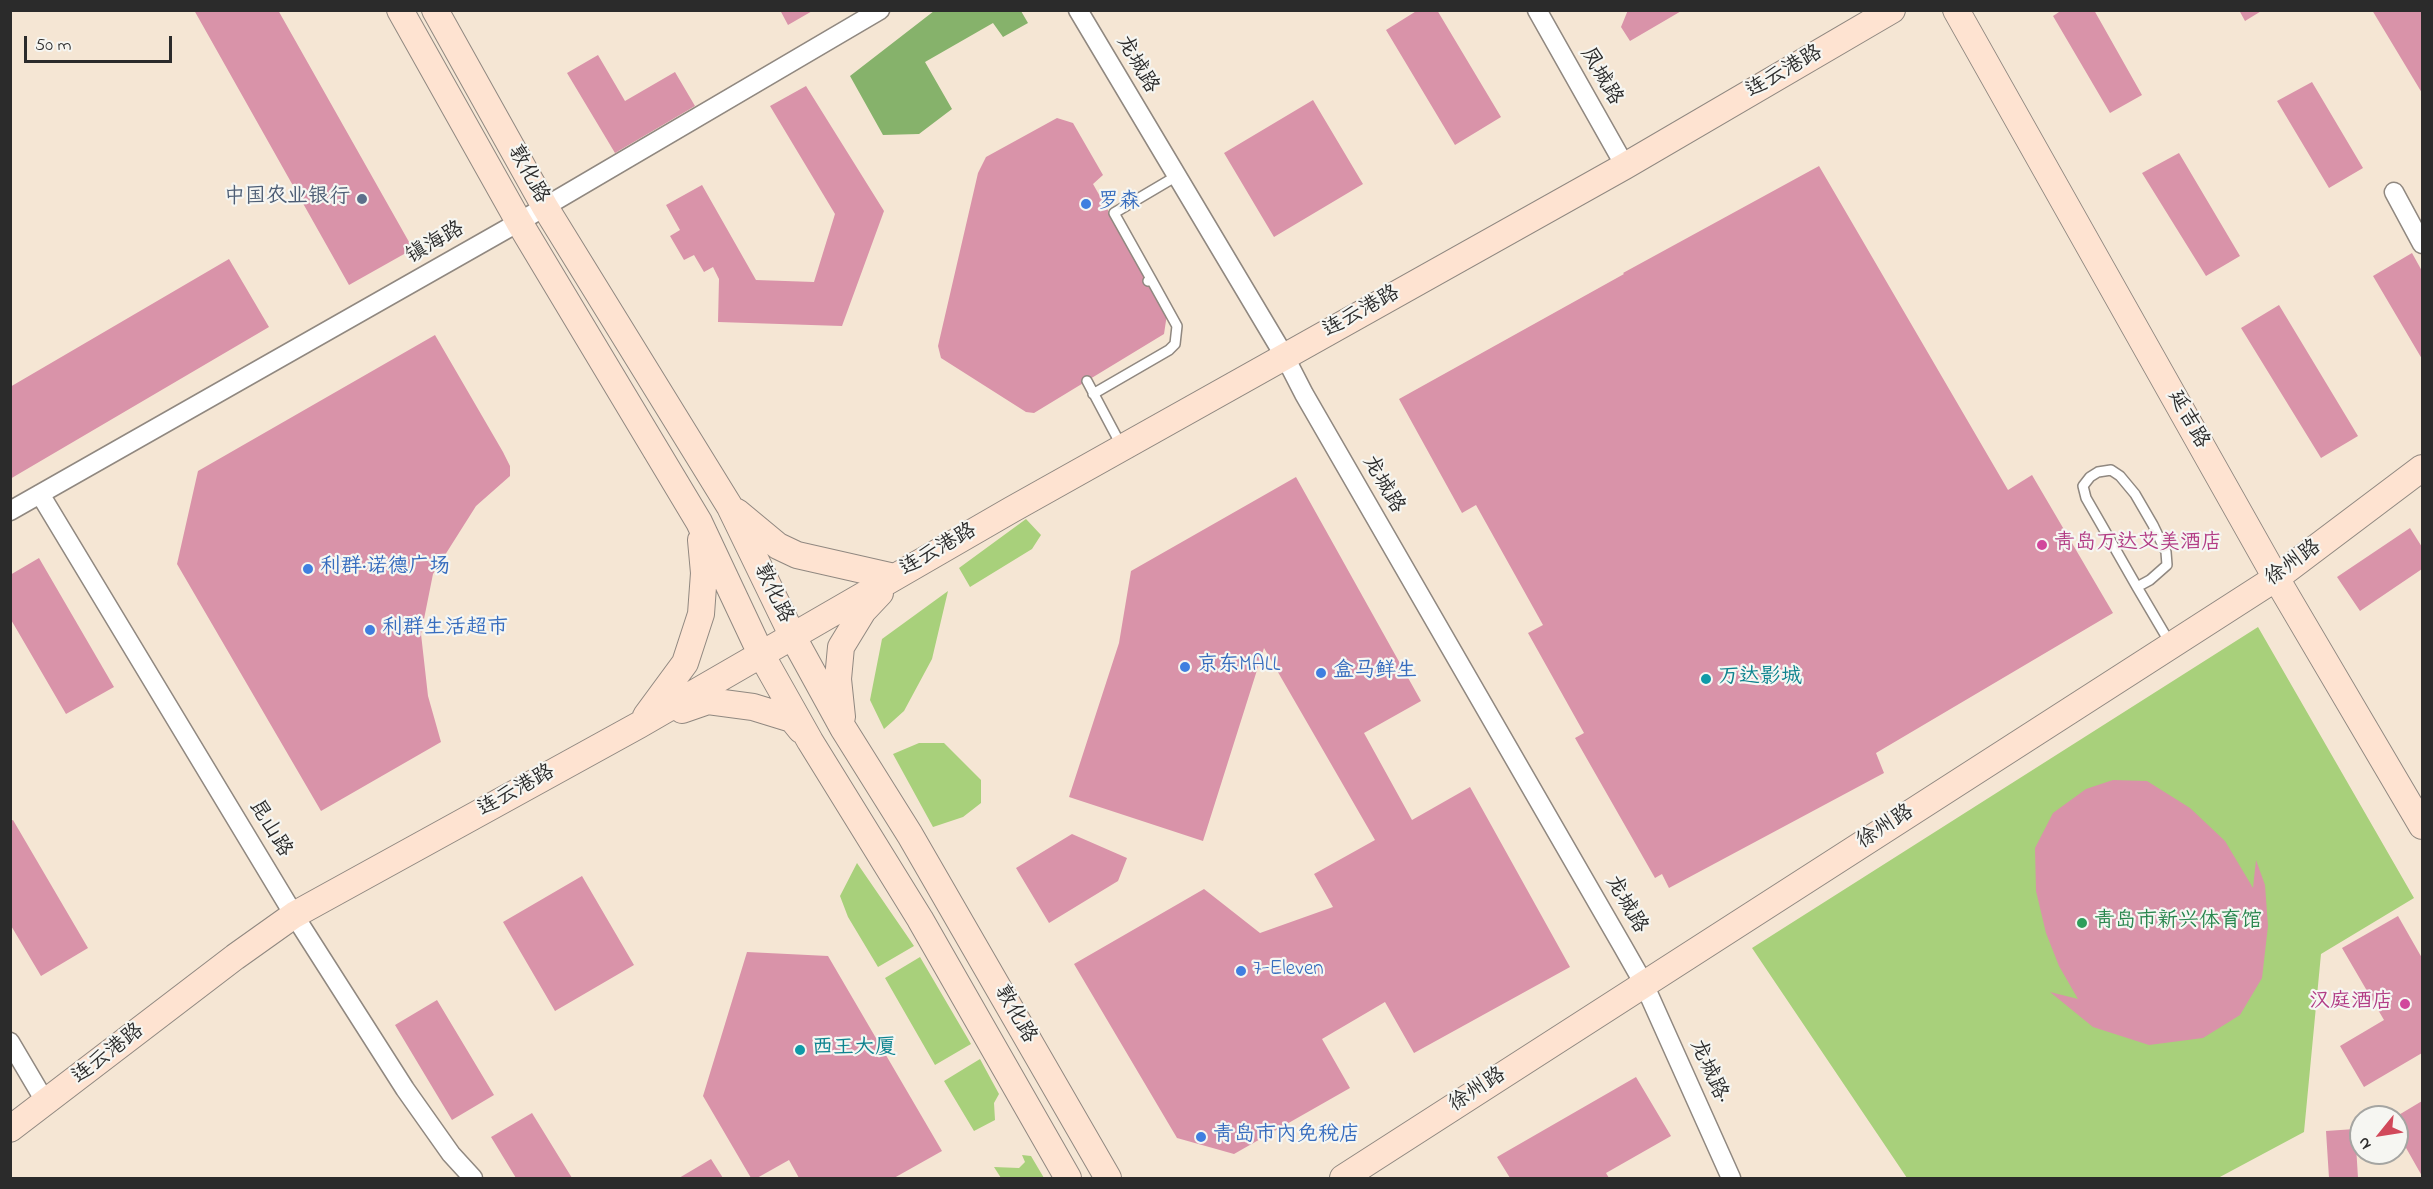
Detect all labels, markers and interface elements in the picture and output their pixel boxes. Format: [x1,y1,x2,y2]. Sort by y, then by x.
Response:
scale bar [27,24,176,62]
street label: 龙城路 [1109,31,1163,99]
text: 50 m [35,33,72,59]
street label: 连云港路 [1742,41,1828,105]
street label: 凤城路 [1573,43,1627,111]
street label: 敦化路 [501,141,553,209]
place label: 中国农业银行 [224,186,350,212]
place label: 罗森 [1098,191,1140,217]
marker: 中国农业银行 [355,192,369,206]
marker: 罗森 [1079,197,1093,211]
street label: 镇海路 [402,217,470,271]
street label: 连云港路 [1319,282,1405,344]
street label: 延吉路 [2161,386,2213,454]
street label: 龙城路 [1355,451,1409,519]
street label: 连云港路 [896,519,982,583]
place label: 青岛万达艾美酒店 [2054,532,2222,558]
street label: 徐州路 [2261,535,2327,593]
marker: 青岛万达艾美酒店 [2035,538,2049,552]
place label: 利群·诺德广场 [320,556,450,582]
street label: 敦化路 [747,560,797,628]
marker: 利群·诺德广场 [301,562,315,576]
place label: 利群生活超市 [382,617,508,643]
marker: 利群生活超市 [363,623,377,637]
place label: 京东MALL [1197,654,1280,680]
marker: 京东MALL [1178,660,1192,674]
place label: 盒马鲜生 [1333,660,1417,686]
marker: 盒马鲜生 [1314,666,1328,680]
place label: 万达影城 [1718,666,1802,692]
marker: 万达影城 [1699,672,1713,686]
street label: 连云港路 [474,761,560,823]
street label: 昆山路 [242,796,296,862]
street label: 徐州路 [1853,800,1919,856]
street label: 龙城路 [1598,871,1652,939]
place label: 青岛市新兴体育馆 [2094,910,2262,936]
marker: 青岛市新兴体育馆 [2075,916,2089,930]
place label: 7-Eleven [1253,958,1324,984]
marker: 7-Eleven [1234,964,1248,978]
street label: 敦化路 [987,981,1041,1049]
place label: 汉庭酒店 [2309,991,2393,1017]
marker: 汉庭酒店 [2398,997,2412,1011]
street label: 连云港路 [68,1019,150,1091]
street label: 龙城路· [1683,1036,1733,1108]
place label: 西王大厦 [812,1037,896,1063]
marker: 西王大厦 [793,1043,807,1057]
street label: 徐州路 [1445,1063,1511,1119]
north arrow [2349,1105,2409,1165]
place label: 青岛市内免税店 [1213,1124,1360,1150]
marker: 青岛市内免税店 [1194,1130,1208,1144]
text: N [2352,1132,2378,1154]

